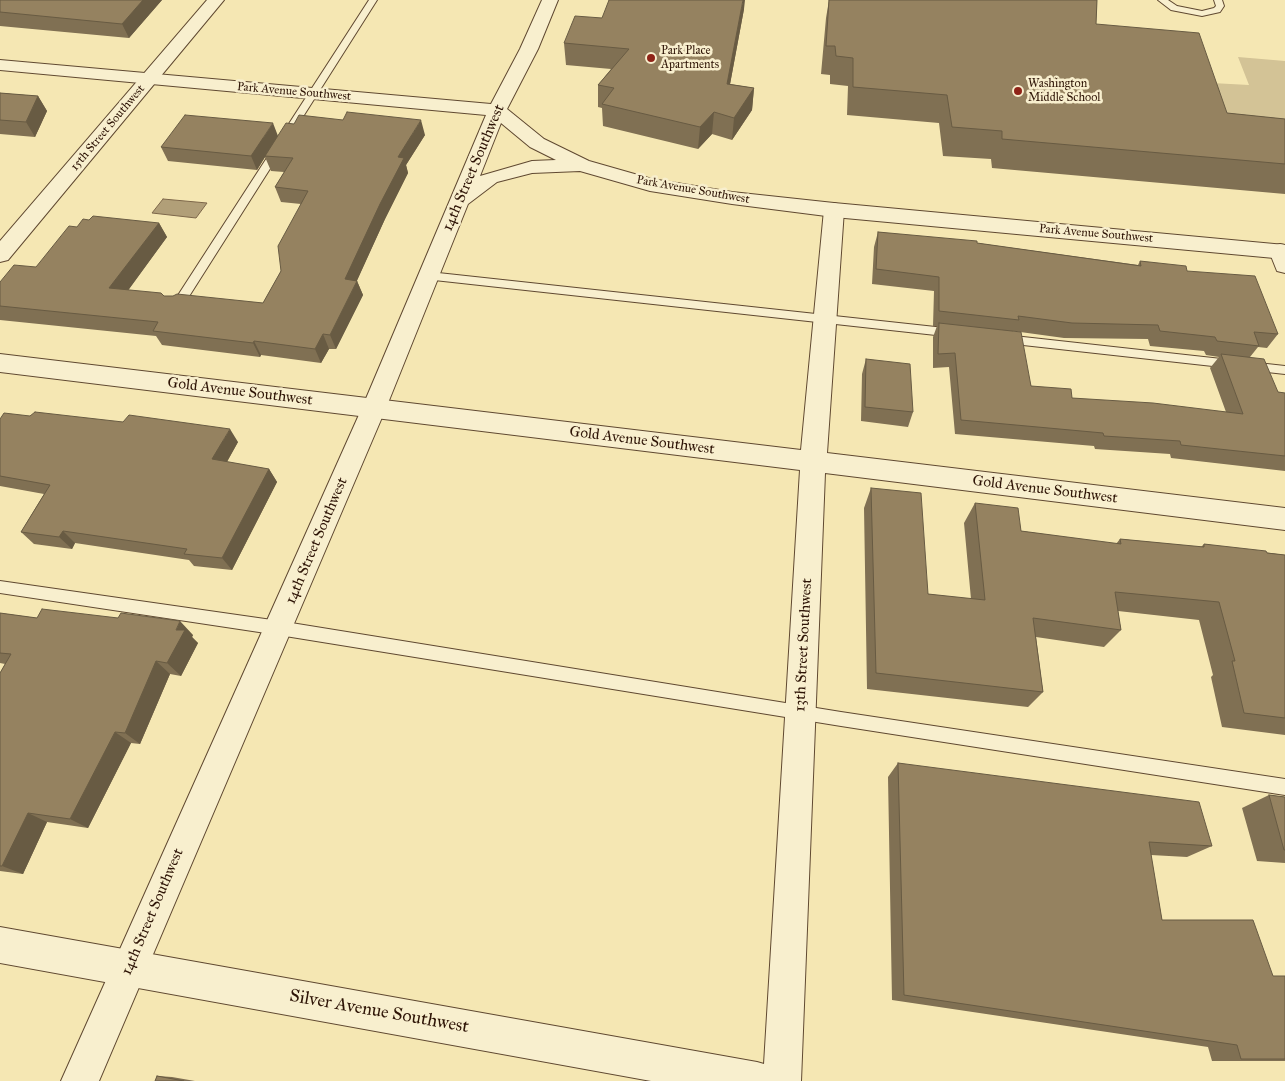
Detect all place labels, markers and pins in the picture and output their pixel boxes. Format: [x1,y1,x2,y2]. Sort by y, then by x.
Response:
place label: Park Place Apartments [661,44,719,72]
marker: Park Place Apartments [645,52,657,64]
place label: Washington Middle School [1028,77,1101,105]
marker: Washington Middle School [1012,85,1024,97]

